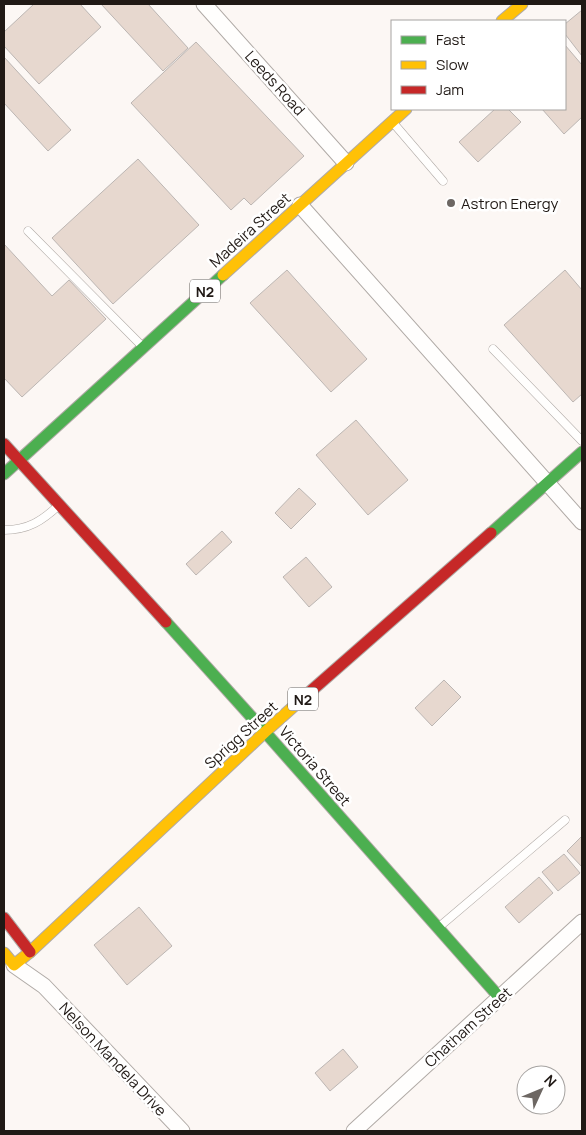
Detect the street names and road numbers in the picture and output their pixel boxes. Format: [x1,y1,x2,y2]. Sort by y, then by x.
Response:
street label: Leeds Road [240,46,310,120]
street label: Madeira Street [205,188,295,272]
road number: N2 [190,280,220,302]
road number: N2 [288,688,318,711]
street label: Sprigg Street [200,696,282,774]
street label: Victoria Street [274,722,356,810]
street label: Chatham Street [420,982,516,1072]
street label: Nelson Mandela Drive [55,998,171,1121]

